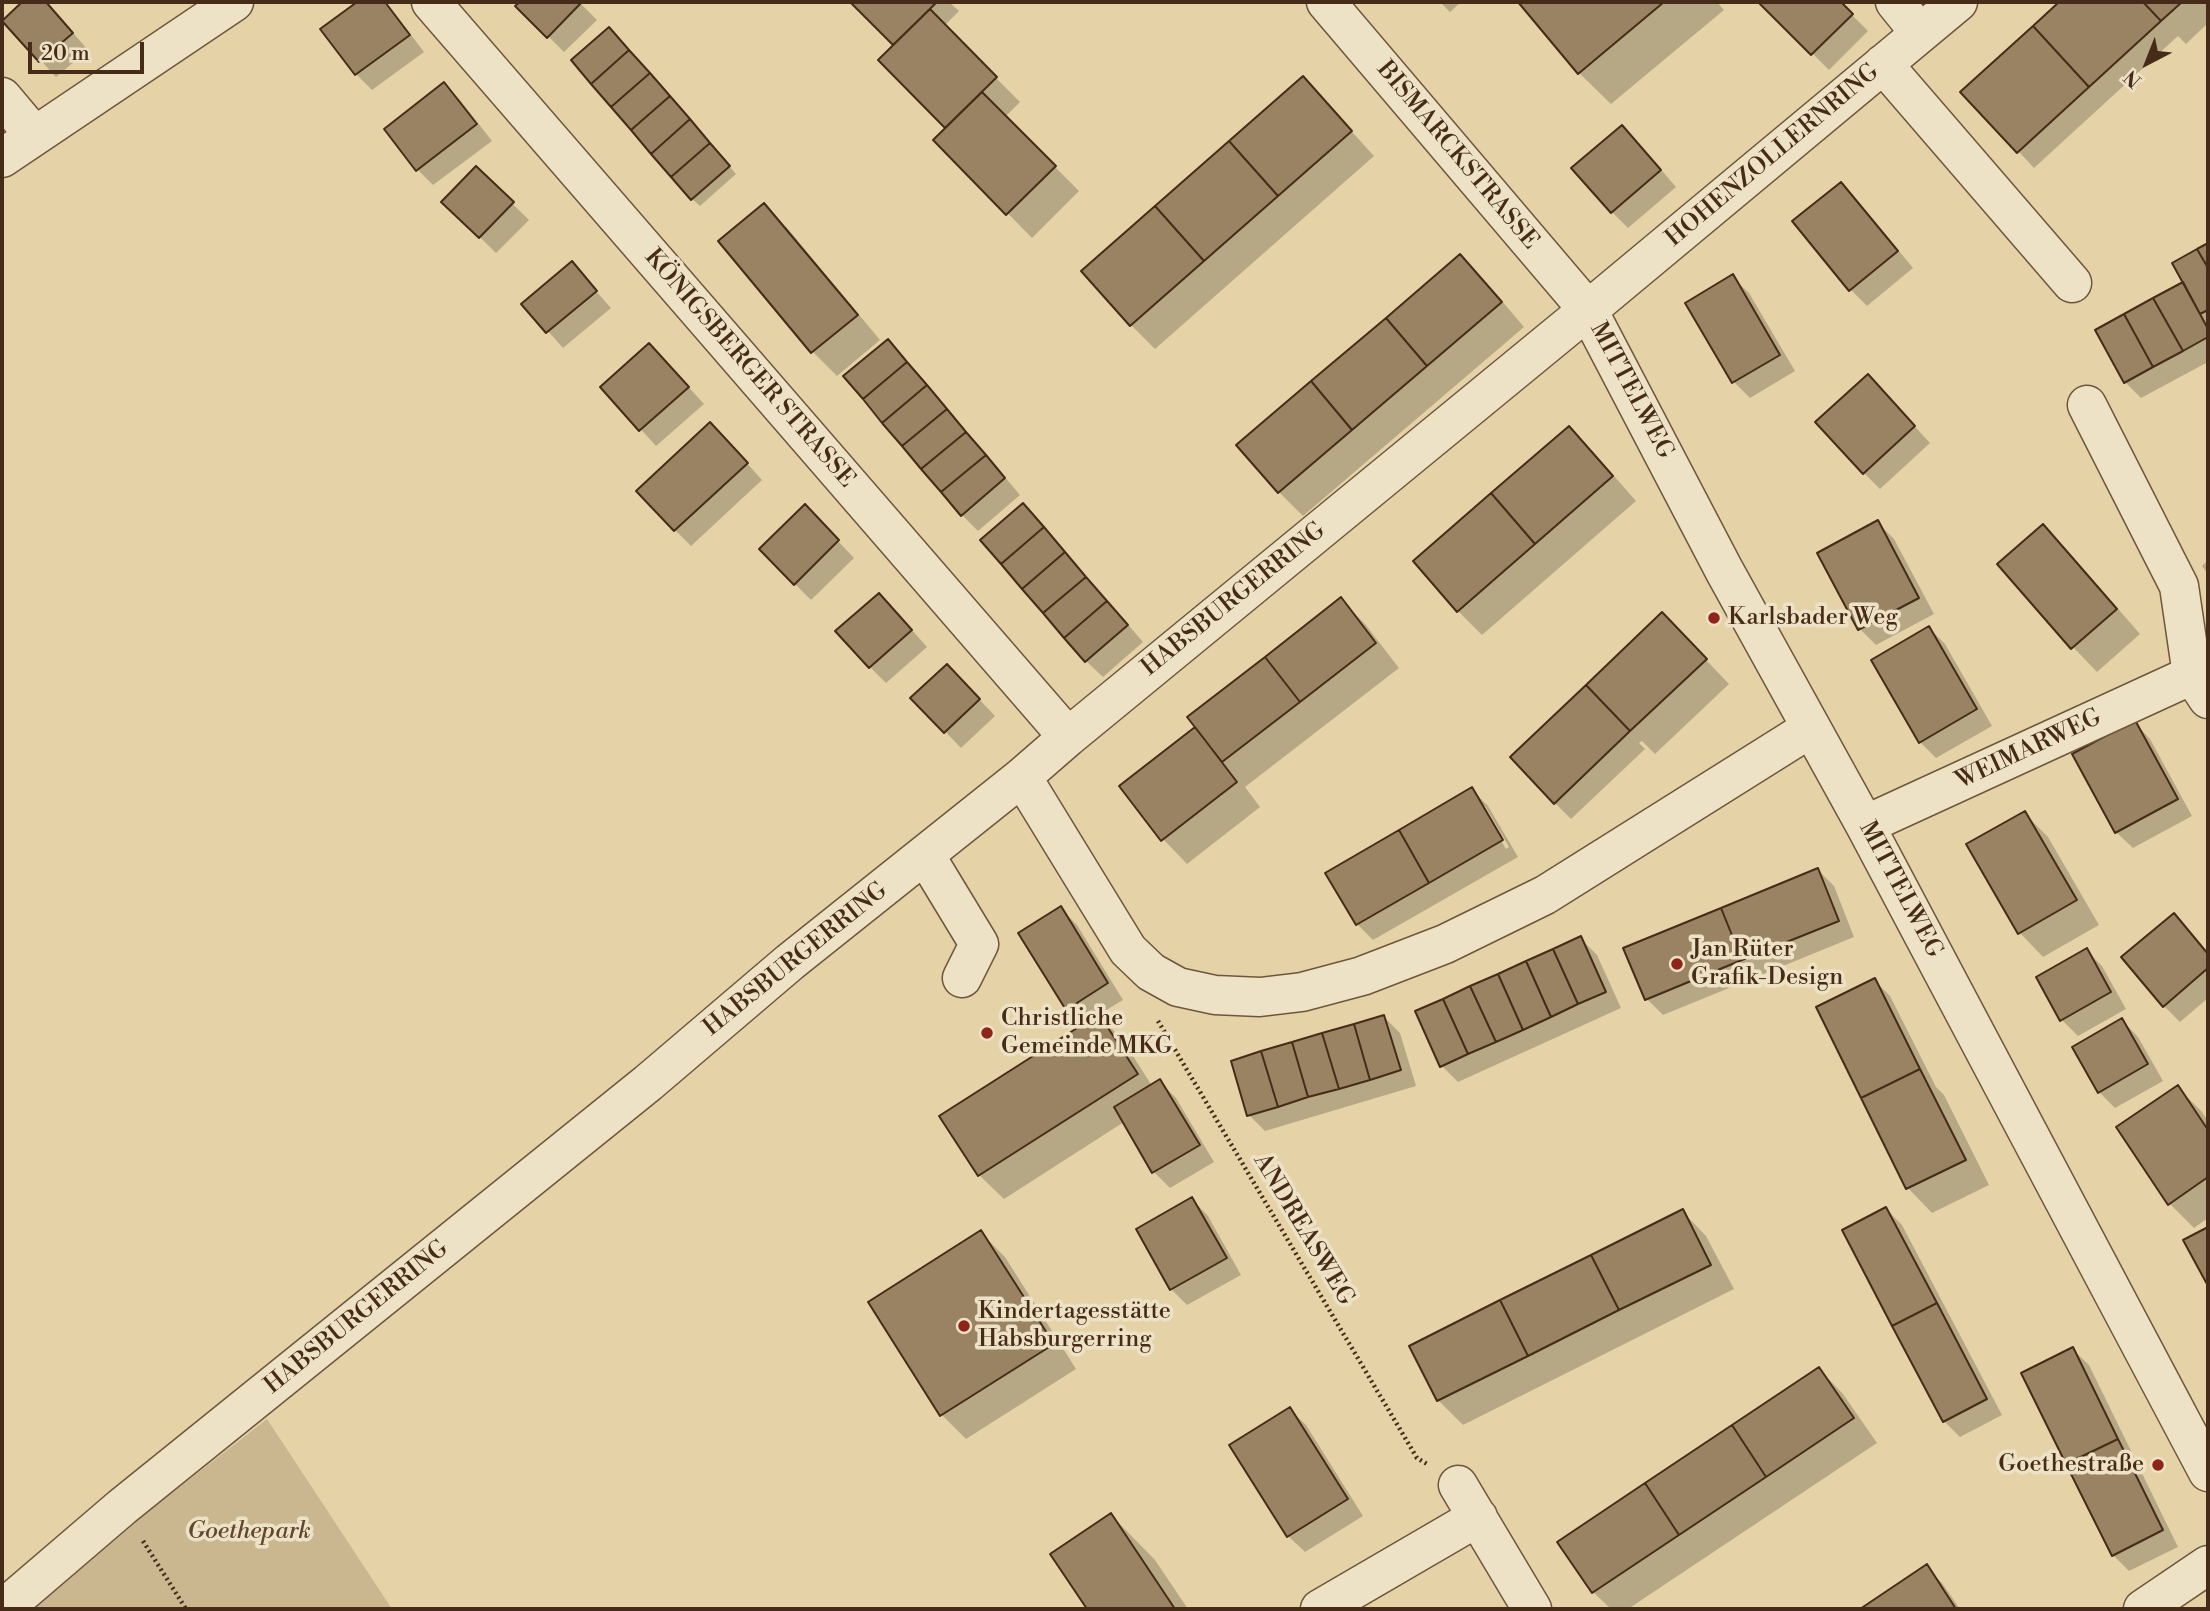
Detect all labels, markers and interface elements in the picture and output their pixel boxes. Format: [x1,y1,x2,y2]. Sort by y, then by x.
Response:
scale bar [32,28,147,72]
north arrow [2112,28,2182,98]
text: 20 m [41,41,90,67]
street label: BISMARCKSTRASSE [1370,56,1544,256]
street label: HOHENZOLLERNRING [1661,58,1885,254]
text: N [2119,65,2147,93]
street label: KÖNIGSBERGER STRASSE [638,244,860,494]
street label: MITTELWEG [1583,318,1679,464]
street label: HABSBURGERRING [1136,517,1332,683]
place label: Karlsbader Weg [1728,604,1898,632]
marker: Karlsbader Weg [1706,610,1722,626]
street label: WEIMARWEG [1952,704,2106,796]
street label: MITTELWEG [1852,817,1948,963]
street label: HABSBURGERRING [698,877,894,1043]
place label: Jan Rüter Grafik-Design [1691,936,1843,992]
marker: Jan Rüter Grafik-Design [1669,956,1685,972]
place label: Christliche Gemeinde MKG [1001,1005,1173,1061]
marker: Christliche Gemeinde MKG [979,1025,995,1041]
street label: ANDREASWEG [1246,1149,1360,1311]
street label: HABSBURGERRING [259,1235,455,1401]
place label: Kindertagesstätte Habsburgerring [978,1298,1171,1354]
marker: Kindertagesstätte Habsburgerring [956,1318,972,1334]
place label: Goethestraße [1998,1451,2144,1479]
marker: Goethestraße [2150,1457,2166,1473]
park label: Goethepark [187,1518,311,1546]

